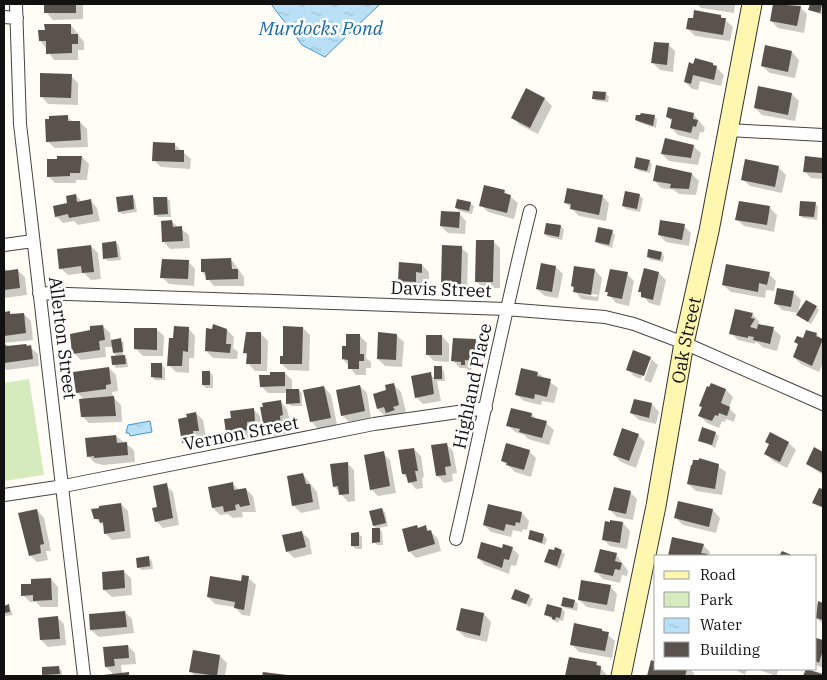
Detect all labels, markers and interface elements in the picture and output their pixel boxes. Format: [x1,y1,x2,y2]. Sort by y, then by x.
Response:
water label: Murdocks Pond [258,16,384,40]
street label: Allerton Street [44,275,82,401]
street label: Davis Street [390,276,492,302]
street label: Oak Street [666,295,705,385]
street label: Highland Place [447,321,497,451]
street label: Vernon Street [182,411,300,455]
legend [654,555,817,670]
text: Road [700,565,736,584]
text: Park [700,590,733,609]
text: Water [700,615,742,634]
text: Building [700,640,760,659]

